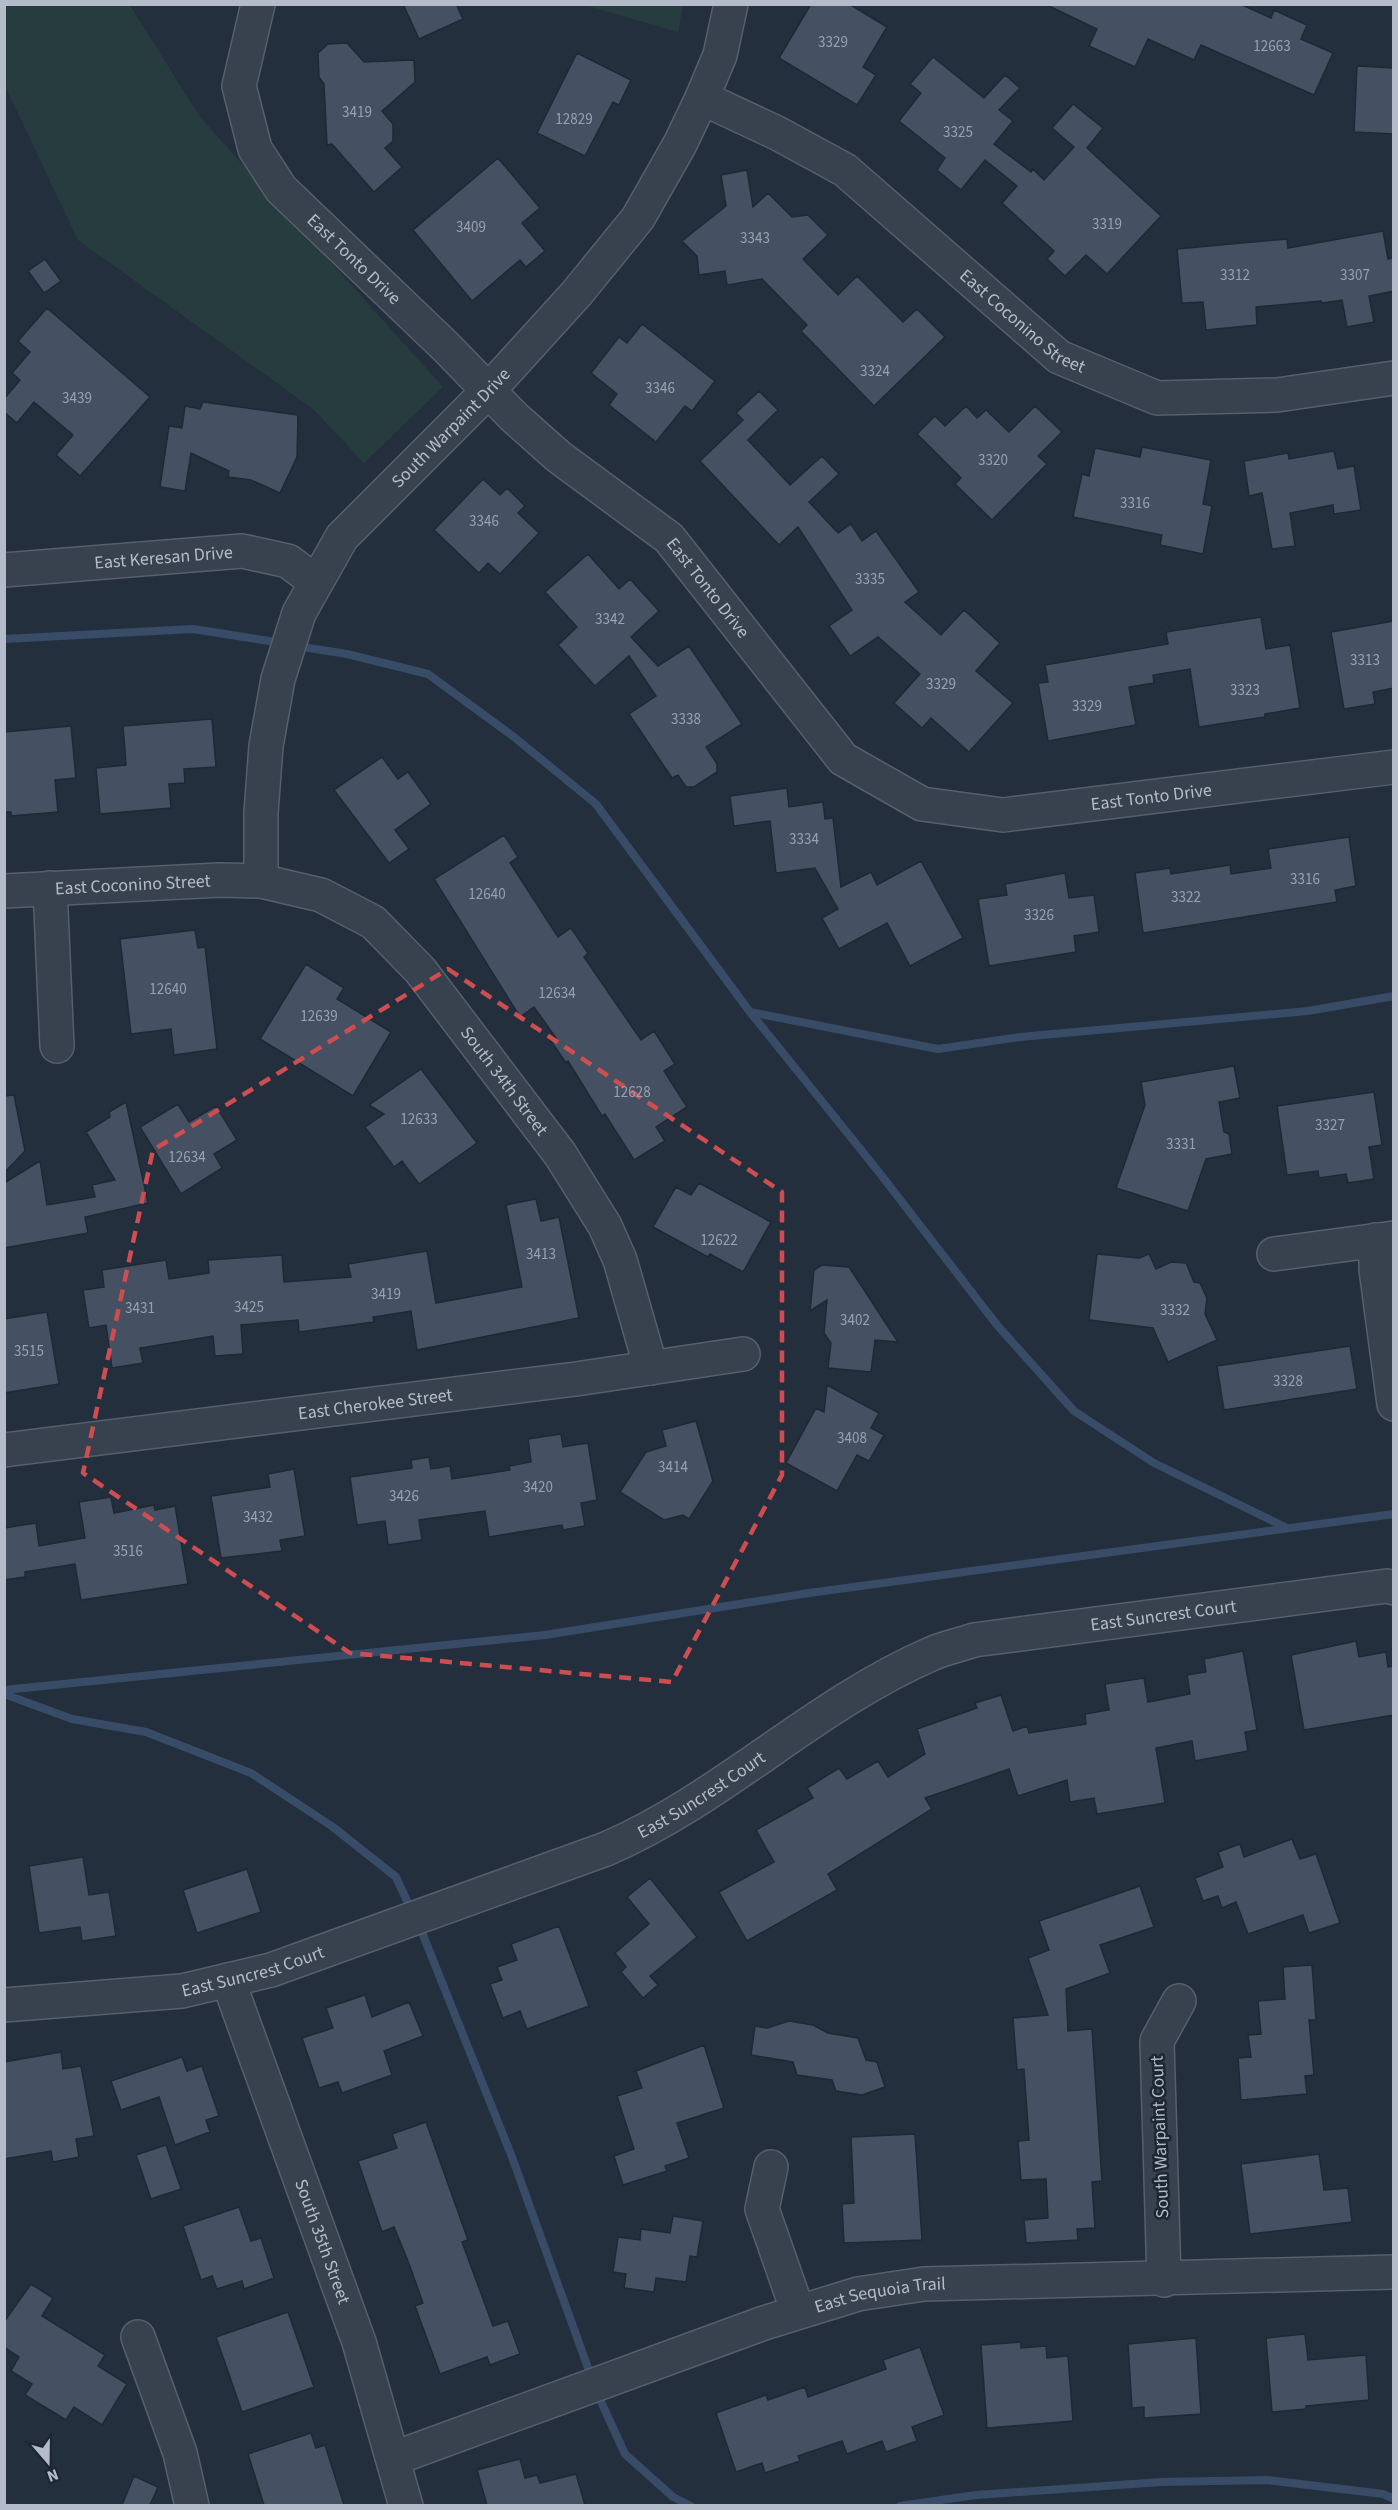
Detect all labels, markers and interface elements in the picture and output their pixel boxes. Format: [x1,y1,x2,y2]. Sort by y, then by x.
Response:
house number: 3329 [818,32,848,53]
house number: 12663 [1253,36,1291,57]
house number: 3419 [342,102,372,123]
house number: 12829 [555,109,593,130]
house number: 3325 [943,122,973,143]
street label: East Tonto Drive [301,208,407,310]
house number: 3319 [1092,214,1122,235]
house number: 3409 [456,217,486,238]
house number: 3343 [740,228,770,249]
street label: East Coconino Street [954,263,1089,379]
house number: 3312 [1220,265,1250,286]
house number: 3307 [1340,265,1370,286]
house number: 3324 [860,361,890,382]
street label: South Warpaint Drive [386,362,516,493]
house number: 3346 [645,378,675,399]
house number: 3439 [62,388,92,409]
house number: 3320 [978,450,1008,471]
house number: 3316 [1120,493,1150,514]
house number: 3346 [469,511,499,532]
street label: East Tonto Drive [661,532,756,643]
street label: East Keresan Drive [93,539,234,575]
house number: 3335 [855,569,885,590]
house number: 3342 [595,609,625,630]
house number: 3313 [1350,650,1380,671]
house number: 3329 [926,674,956,695]
house number: 3323 [1230,680,1260,701]
house number: 3329 [1072,696,1102,717]
house number: 3338 [671,709,701,730]
street label: East Tonto Drive [1089,777,1213,817]
house number: 3334 [789,829,819,850]
street label: East Coconino Street [54,868,211,901]
house number: 3316 [1290,869,1320,890]
house number: 12640 [468,884,506,905]
house number: 3322 [1171,887,1201,908]
house number: 3326 [1024,905,1054,926]
house number: 12640 [149,979,187,1000]
house number: 12634 [538,983,576,1004]
house number: 12639 [300,1006,338,1027]
street label: South 34th Street [455,1021,554,1141]
house number: 12628 [613,1082,651,1103]
house number: 12633 [400,1109,438,1130]
house number: 3327 [1315,1115,1345,1136]
house number: 3331 [1166,1134,1196,1155]
house number: 12634 [168,1147,206,1168]
house number: 12622 [700,1230,738,1251]
house number: 3413 [526,1244,556,1265]
house number: 3419 [371,1284,401,1305]
house number: 3425 [234,1297,264,1318]
house number: 3431 [125,1298,155,1319]
house number: 3332 [1160,1300,1190,1321]
house number: 3402 [840,1310,870,1331]
house number: 3515 [14,1341,44,1362]
house number: 3328 [1273,1371,1303,1392]
street label: East Cherokee Street [296,1382,454,1426]
house number: 3408 [837,1428,867,1449]
house number: 3414 [658,1457,688,1478]
house number: 3420 [523,1477,553,1498]
house number: 3426 [389,1486,419,1507]
house number: 3432 [243,1507,273,1528]
house number: 3516 [113,1541,143,1562]
street label: East Suncrest Court [1089,1593,1238,1637]
street label: East Suncrest Court [633,1745,770,1845]
street label: East Suncrest Court [179,1939,327,2003]
street label: South Warpaint Court [1145,2055,1175,2219]
street label: South 35th Street [289,2175,357,2307]
street label: East Sequoia Trail [811,2271,946,2319]
north arrow [18,2432,78,2492]
text: N [44,2463,62,2487]

